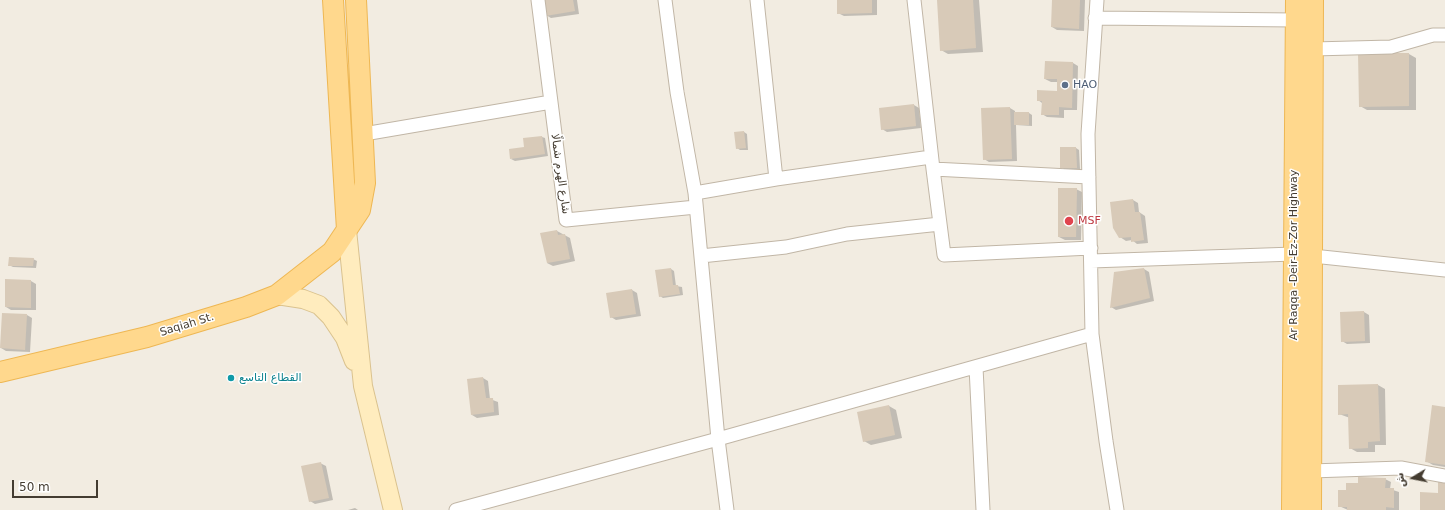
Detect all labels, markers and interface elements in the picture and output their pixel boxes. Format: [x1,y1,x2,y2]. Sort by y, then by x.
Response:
place label: HAO [1073,78,1097,92]
marker: HAO [1060,80,1070,90]
street label: شارع الهرم شمالًا [548,133,572,215]
street label: Ar Raqqa -Deir-Ez-Zor Highway [1287,170,1301,340]
place label: MSF [1078,214,1101,228]
marker: MSF [1063,215,1075,227]
street label: Saqiah St. [158,311,216,339]
place label: القطاع التاسع [239,371,302,385]
marker: القطاع التاسع [226,373,236,383]
north arrow [1393,458,1433,498]
scale bar [14,472,100,498]
text: ش [1393,472,1408,489]
text: 50 m [19,480,50,494]

